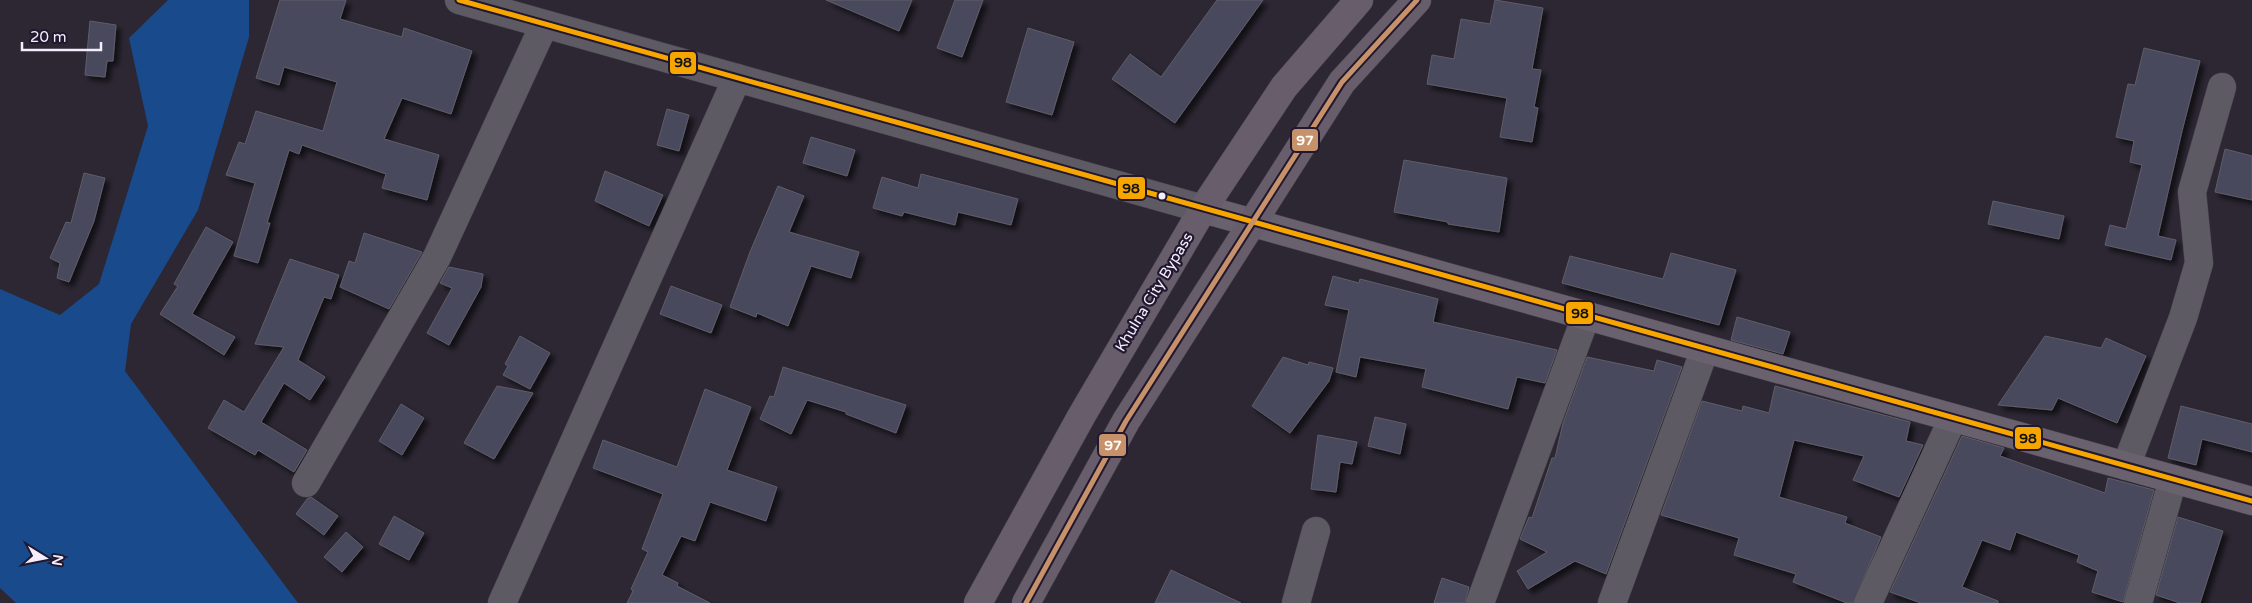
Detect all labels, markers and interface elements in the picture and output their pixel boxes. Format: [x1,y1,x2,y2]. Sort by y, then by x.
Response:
scale bar [22,20,101,52]
text: 20 m [30,28,67,46]
line badge: 98 [669,51,697,75]
text: 98 [674,54,692,71]
line badge: 97 [1291,128,1319,152]
text: 97 [1296,132,1314,149]
line badge: 98 [1117,176,1146,200]
text: 98 [1122,180,1140,197]
unlabelled marker [1157,191,1167,201]
street label: Khulna City Bypass [1111,229,1197,355]
line badge: 98 [1565,301,1594,325]
text: 98 [1571,305,1589,322]
line badge: 98 [2014,426,2042,450]
text: 98 [2019,430,2037,447]
line badge: 97 [1098,433,1127,457]
text: 97 [1104,437,1122,454]
north arrow [20,533,70,583]
text: N [48,553,67,567]

